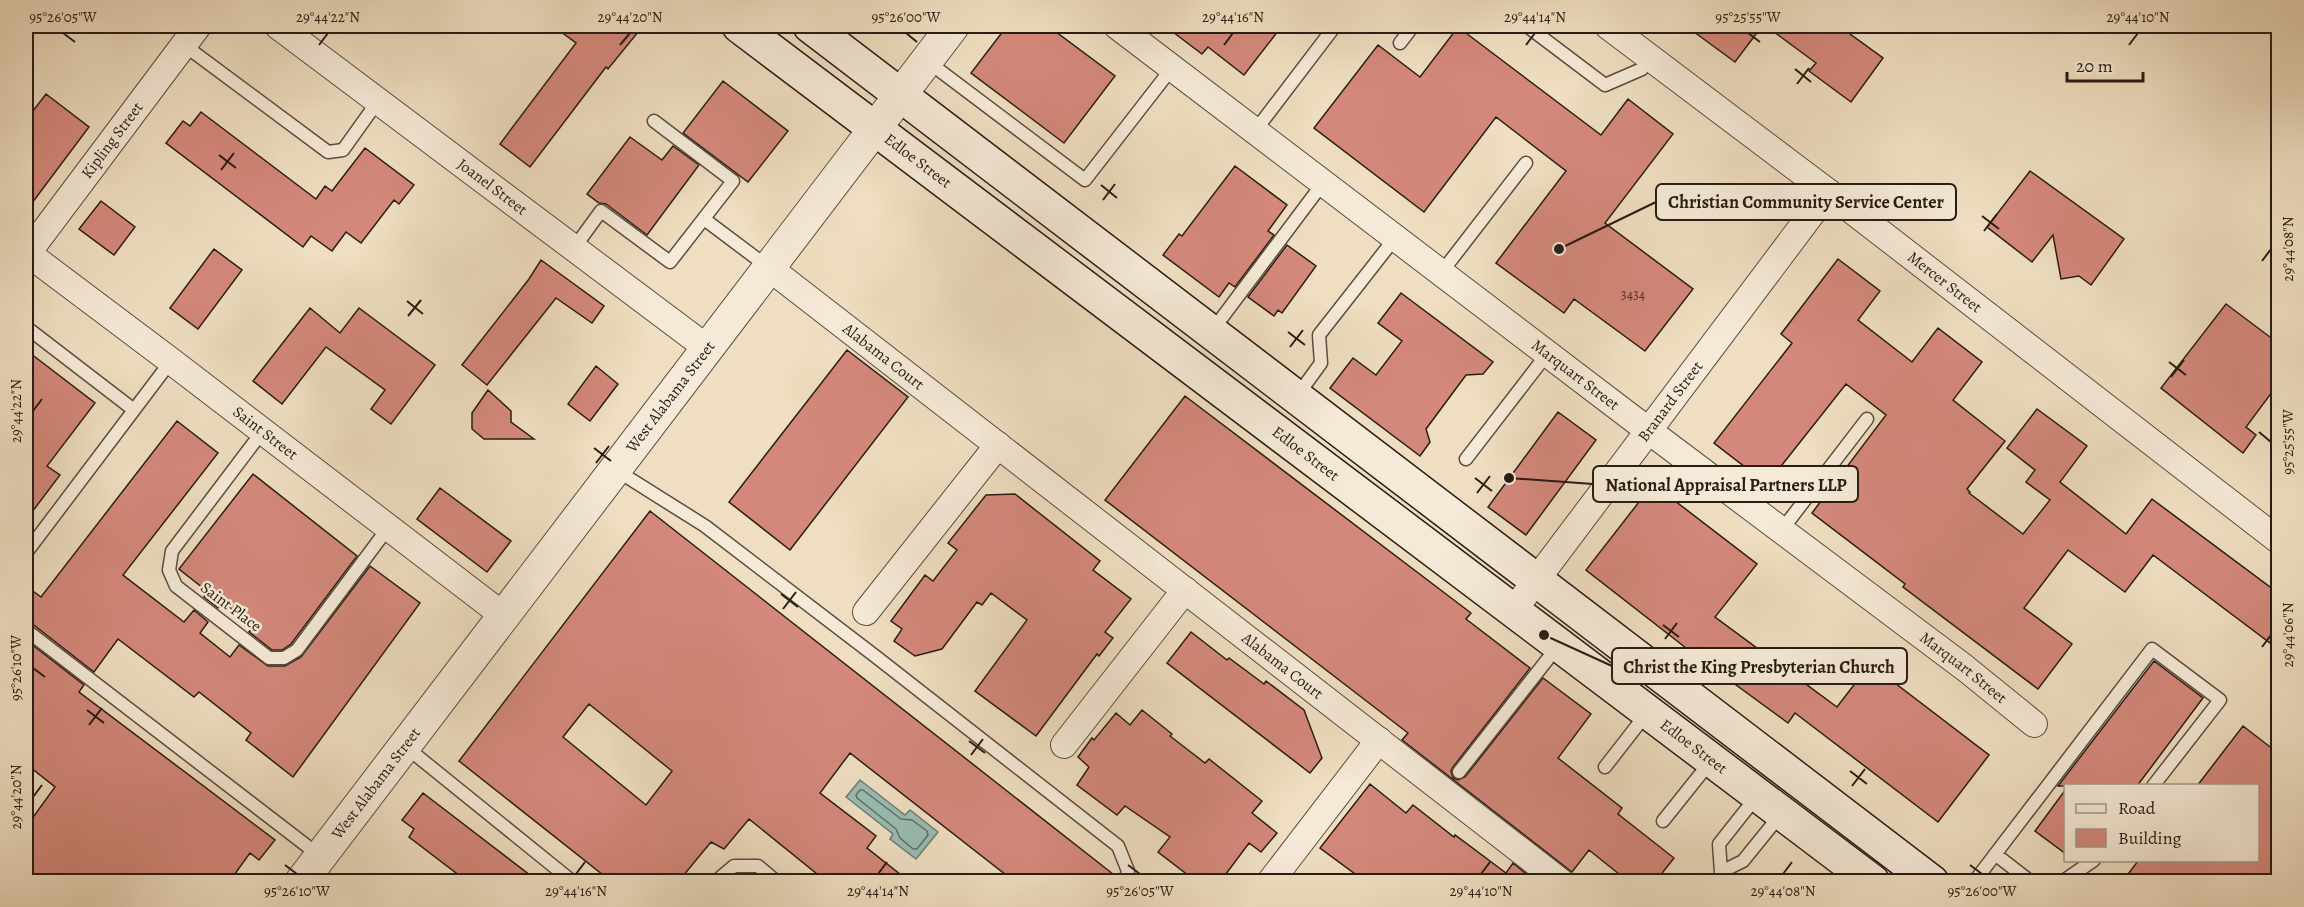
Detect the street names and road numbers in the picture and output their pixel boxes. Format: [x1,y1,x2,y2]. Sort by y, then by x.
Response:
street label: Kipling Street [76,97,148,183]
street label: Edloe Street [880,128,956,194]
street label: Joanel Street [453,153,532,220]
street label: Mercer Street [1903,246,1986,318]
street label: Alabama Court [837,317,929,395]
street label: Marquart Street [1527,334,1624,416]
street label: West Alabama Street [620,336,720,458]
street label: Branard Street [1633,357,1708,447]
street label: Saint Street [228,401,302,465]
street label: Edloe Street [1267,421,1344,486]
street label: Saint Place [196,577,266,637]
street label: Alabama Court [1236,627,1328,705]
street label: Marquart Street [1915,627,2012,709]
street label: Edloe Street [1655,714,1732,779]
street label: West Alabama Street [326,723,426,845]

